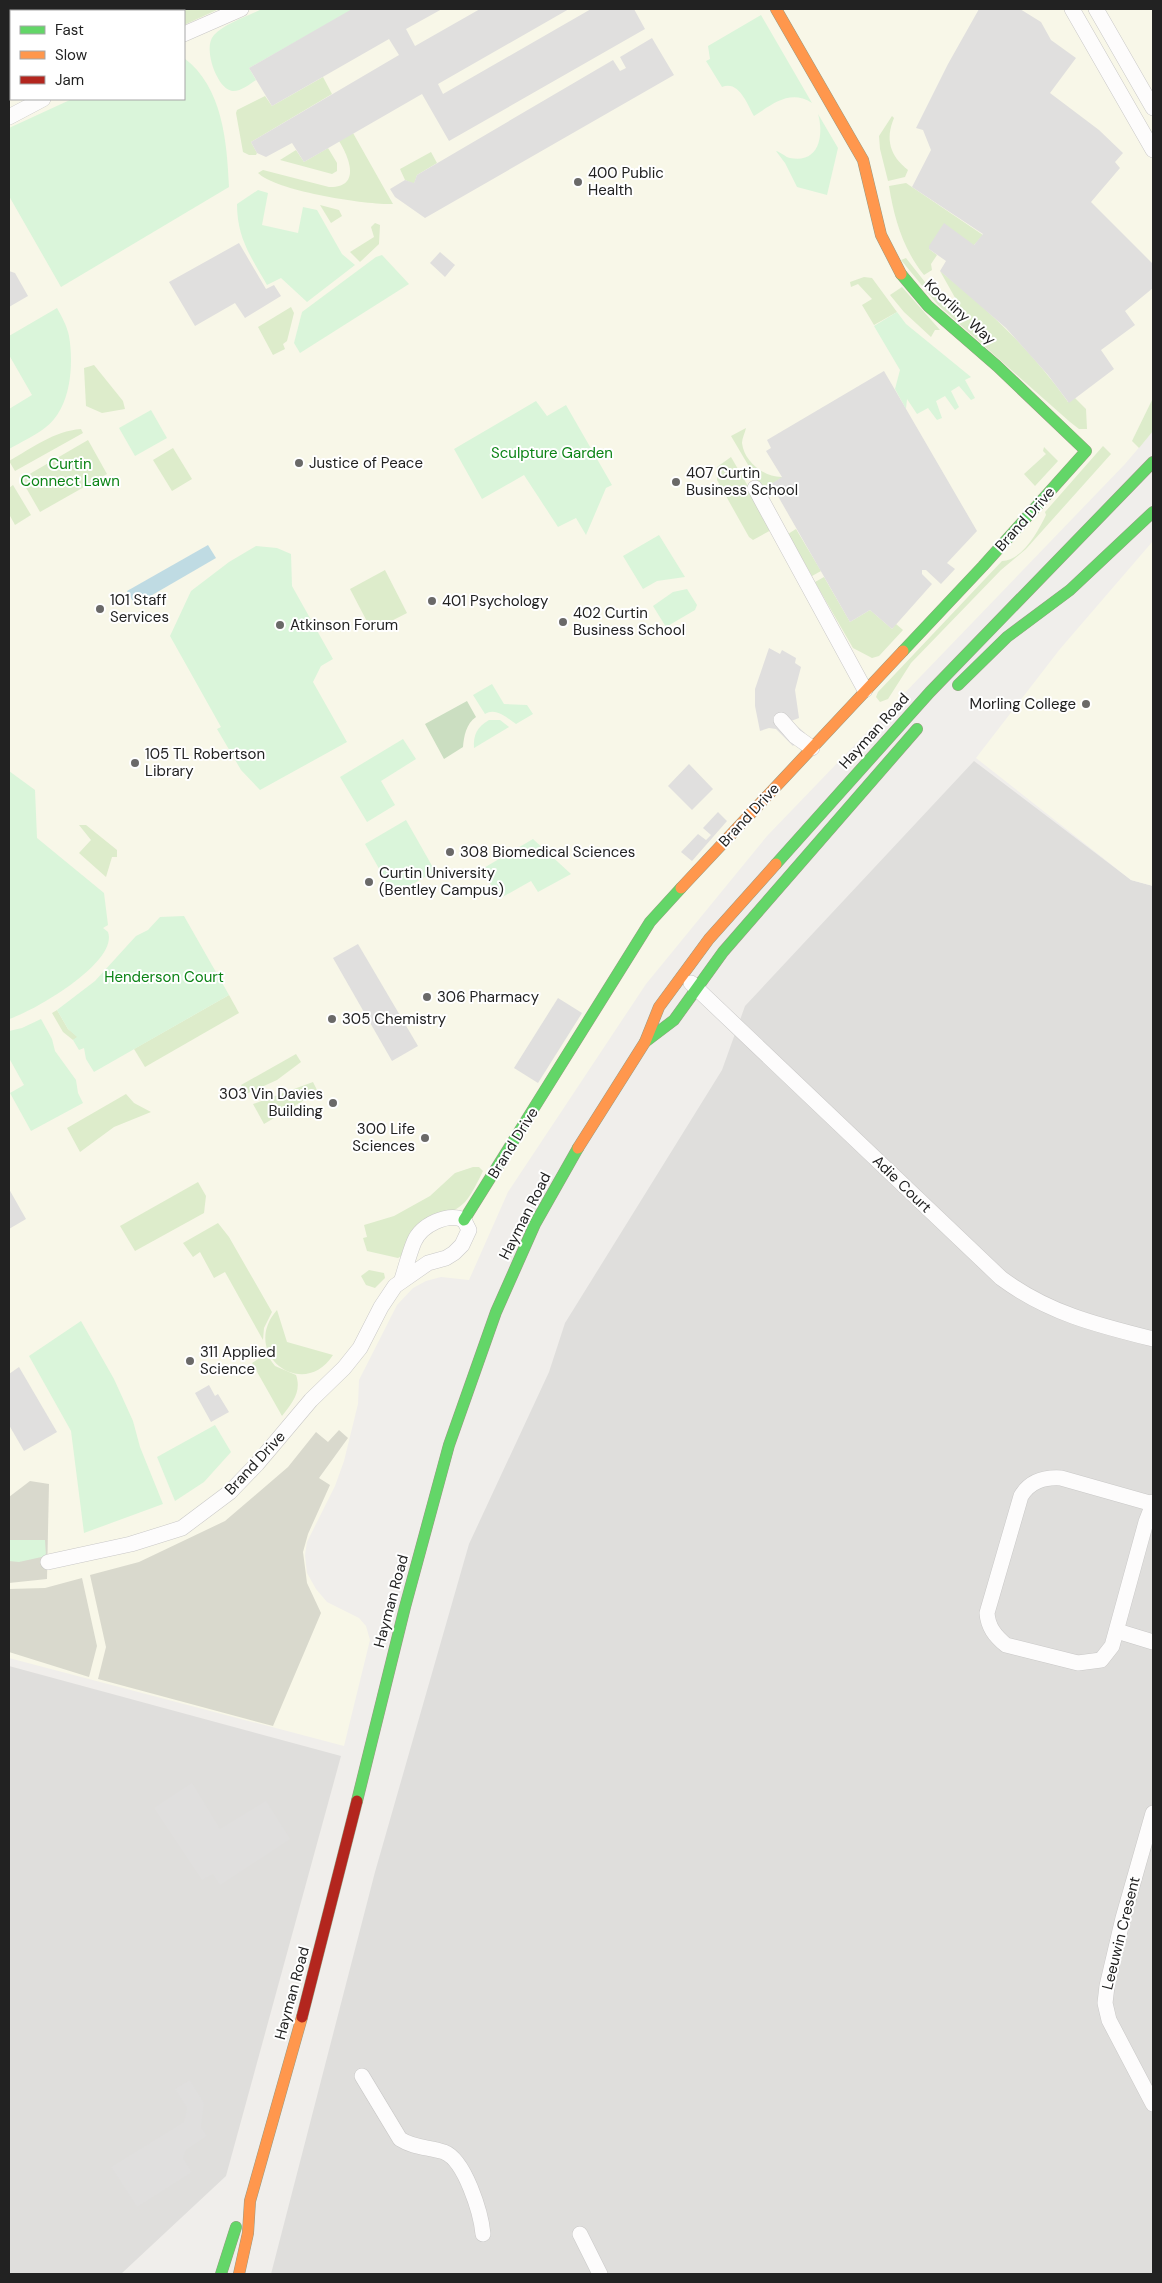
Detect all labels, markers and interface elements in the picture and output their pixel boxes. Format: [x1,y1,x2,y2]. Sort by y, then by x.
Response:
legend [10,10,185,100]
text: Fast [55,20,84,40]
text: Slow [55,45,88,65]
text: Jam [55,70,84,90]
place label: 400 Public Health [588,163,664,200]
marker: 400 Public Health [572,176,584,188]
street label: Koorliny Way [920,275,1000,350]
park label: Sculpture Garden [491,443,613,463]
place label: Justice of Peace [309,453,423,473]
park label: Curtin Connect Lawn [20,454,120,491]
marker: Justice of Peace [293,457,305,469]
place label: 407 Curtin Business School [686,463,798,500]
marker: 407 Curtin Business School [670,476,682,488]
street label: Brand Drive [991,482,1059,556]
place label: 101 Staff Services [110,590,169,627]
place label: 401 Psychology [442,591,549,611]
marker: 401 Psychology [426,595,438,607]
marker: 101 Staff Services [94,603,106,615]
place label: 402 Curtin Business School [573,603,685,640]
place label: Atkinson Forum [290,615,398,635]
marker: 402 Curtin Business School [557,616,569,628]
marker: Atkinson Forum [274,619,286,631]
street label: Hayman Road [835,689,913,773]
place label: Morling College [970,694,1076,714]
marker: Morling College [1080,698,1092,710]
place label: 105 TL Robertson Library [145,744,265,781]
marker: 105 TL Robertson Library [129,757,141,769]
street label: Brand Drive [714,779,784,851]
place label: 308 Biomedical Sciences [460,842,635,862]
marker: 308 Biomedical Sciences [444,846,456,858]
place label: Curtin University (Bentley Campus) [379,863,504,900]
marker: Curtin University (Bentley Campus) [363,876,375,888]
park label: Henderson Court [104,967,224,987]
place label: 306 Pharmacy [437,987,540,1007]
marker: 306 Pharmacy [421,991,433,1003]
place label: 305 Chemistry [342,1009,447,1029]
marker: 305 Chemistry [326,1013,338,1025]
place label: 303 Vin Davies Building [219,1084,323,1121]
marker: 303 Vin Davies Building [327,1097,339,1109]
street label: Brand Drive [483,1104,543,1182]
place label: 300 Life Sciences [352,1119,415,1156]
marker: 300 Life Sciences [419,1132,431,1144]
street label: Adie Court [868,1151,936,1217]
street label: Hayman Road [494,1169,556,1263]
place label: 311 Applied Science [200,1342,276,1379]
marker: 311 Applied Science [184,1355,196,1367]
street label: Brand Drive [220,1427,290,1499]
street label: Hayman Road [369,1552,413,1650]
street label: Leeuwin Cresent [1097,1874,1145,1992]
street label: Hayman Road [270,1944,314,2042]

